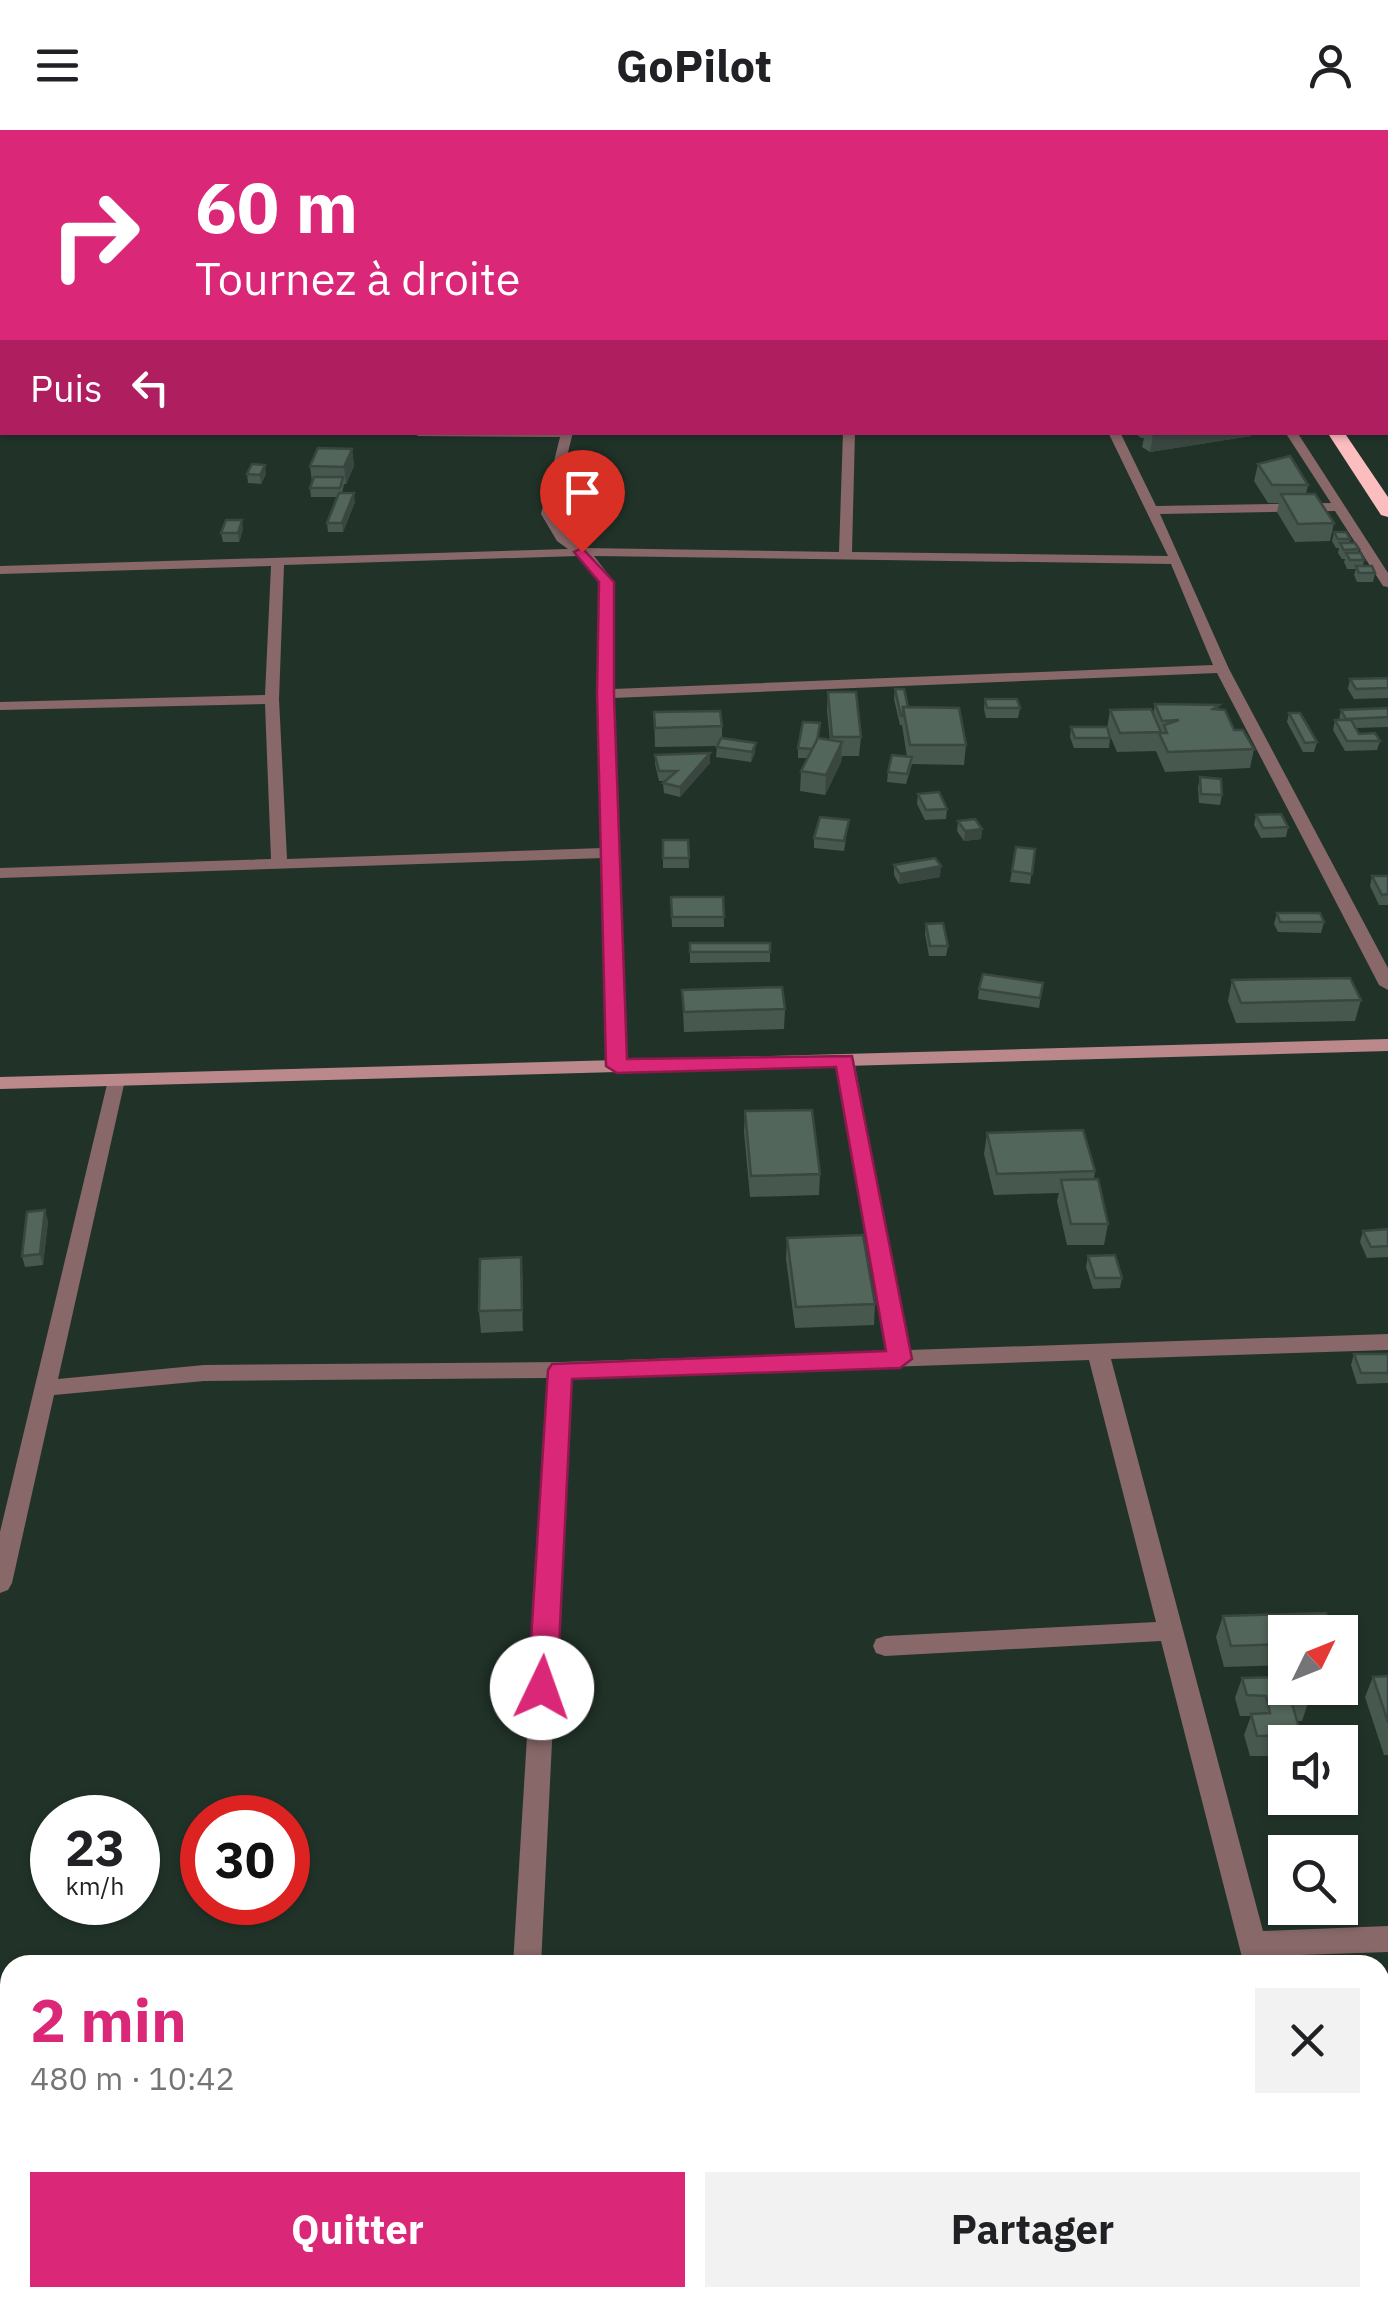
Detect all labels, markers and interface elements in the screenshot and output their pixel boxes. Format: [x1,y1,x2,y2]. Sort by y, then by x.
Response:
text: GoPilot [616,36,772,94]
icon: menu [30,38,85,93]
icon: person [1303,38,1358,93]
text: 60 m [195,161,358,252]
icon: right [30,170,160,300]
text: Tournez à droite [195,249,520,307]
icon: left [123,360,178,415]
text: Puis [30,363,103,412]
pin [540,450,625,553]
icon: arrive [555,465,610,520]
north arrow [1268,1615,1358,1705]
map controls [1268,1615,1358,1925]
position arrow [490,1636,594,1740]
button: sound [1268,1725,1358,1815]
speed limit sign: 30 [180,1795,310,1925]
text: 23 [65,1815,125,1880]
button: search [1268,1835,1358,1925]
text: km/h [66,1869,124,1902]
text: 2 min [30,1980,187,2059]
button: close [1255,1988,1360,2093]
text: 480 m · 10:42 [30,2057,235,2099]
button: Quitter [30,2172,685,2287]
button: Partager [705,2172,1360,2287]

